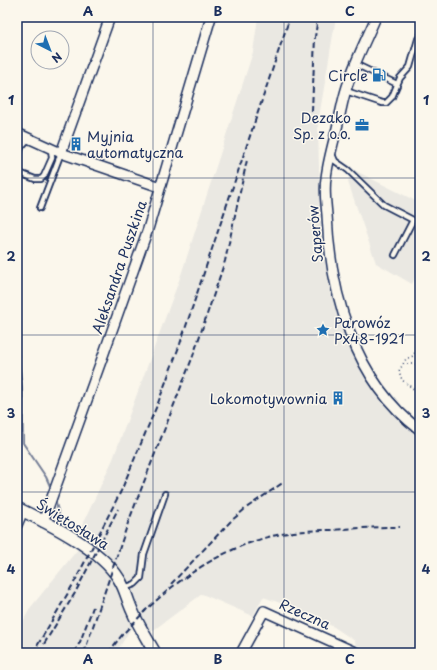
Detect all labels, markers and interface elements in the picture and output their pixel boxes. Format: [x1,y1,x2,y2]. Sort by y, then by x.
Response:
text: A [83,1,93,20]
text: B [214,1,223,20]
text: C [345,1,355,20]
north arrow [30,30,70,70]
text: N [48,49,66,67]
place label: Circle [328,65,368,86]
fuel station icon: Circle [371,67,387,83]
text: 1 [8,90,14,109]
text: 1 [423,90,429,109]
place label: Dezako Sp. z o.o. [293,107,351,144]
office icon: Dezako Sp. z o.o. [354,117,370,133]
place label: Myjnia automatyczna [87,126,184,163]
building icon: Myjnia automatyczna [68,136,84,152]
street label: Aleksandra Puszkina [86,197,152,337]
street label: Saperów [302,204,328,263]
text: 2 [6,246,16,265]
text: 2 [421,246,431,265]
place label: Parowóz Px48-1921 [334,312,405,349]
place icon: Parowóz Px48-1921 [315,322,331,338]
place label: Lokomotywownia [210,388,327,409]
building icon: Lokomotywownia [330,390,346,406]
text: 3 [7,403,16,422]
text: 3 [422,403,431,422]
street label: Świętosława [33,493,114,555]
text: 4 [7,559,16,578]
text: 4 [422,559,431,578]
street label: Rzeczna [276,593,334,635]
text: A [83,649,93,668]
text: B [214,649,223,668]
text: C [345,649,355,668]

